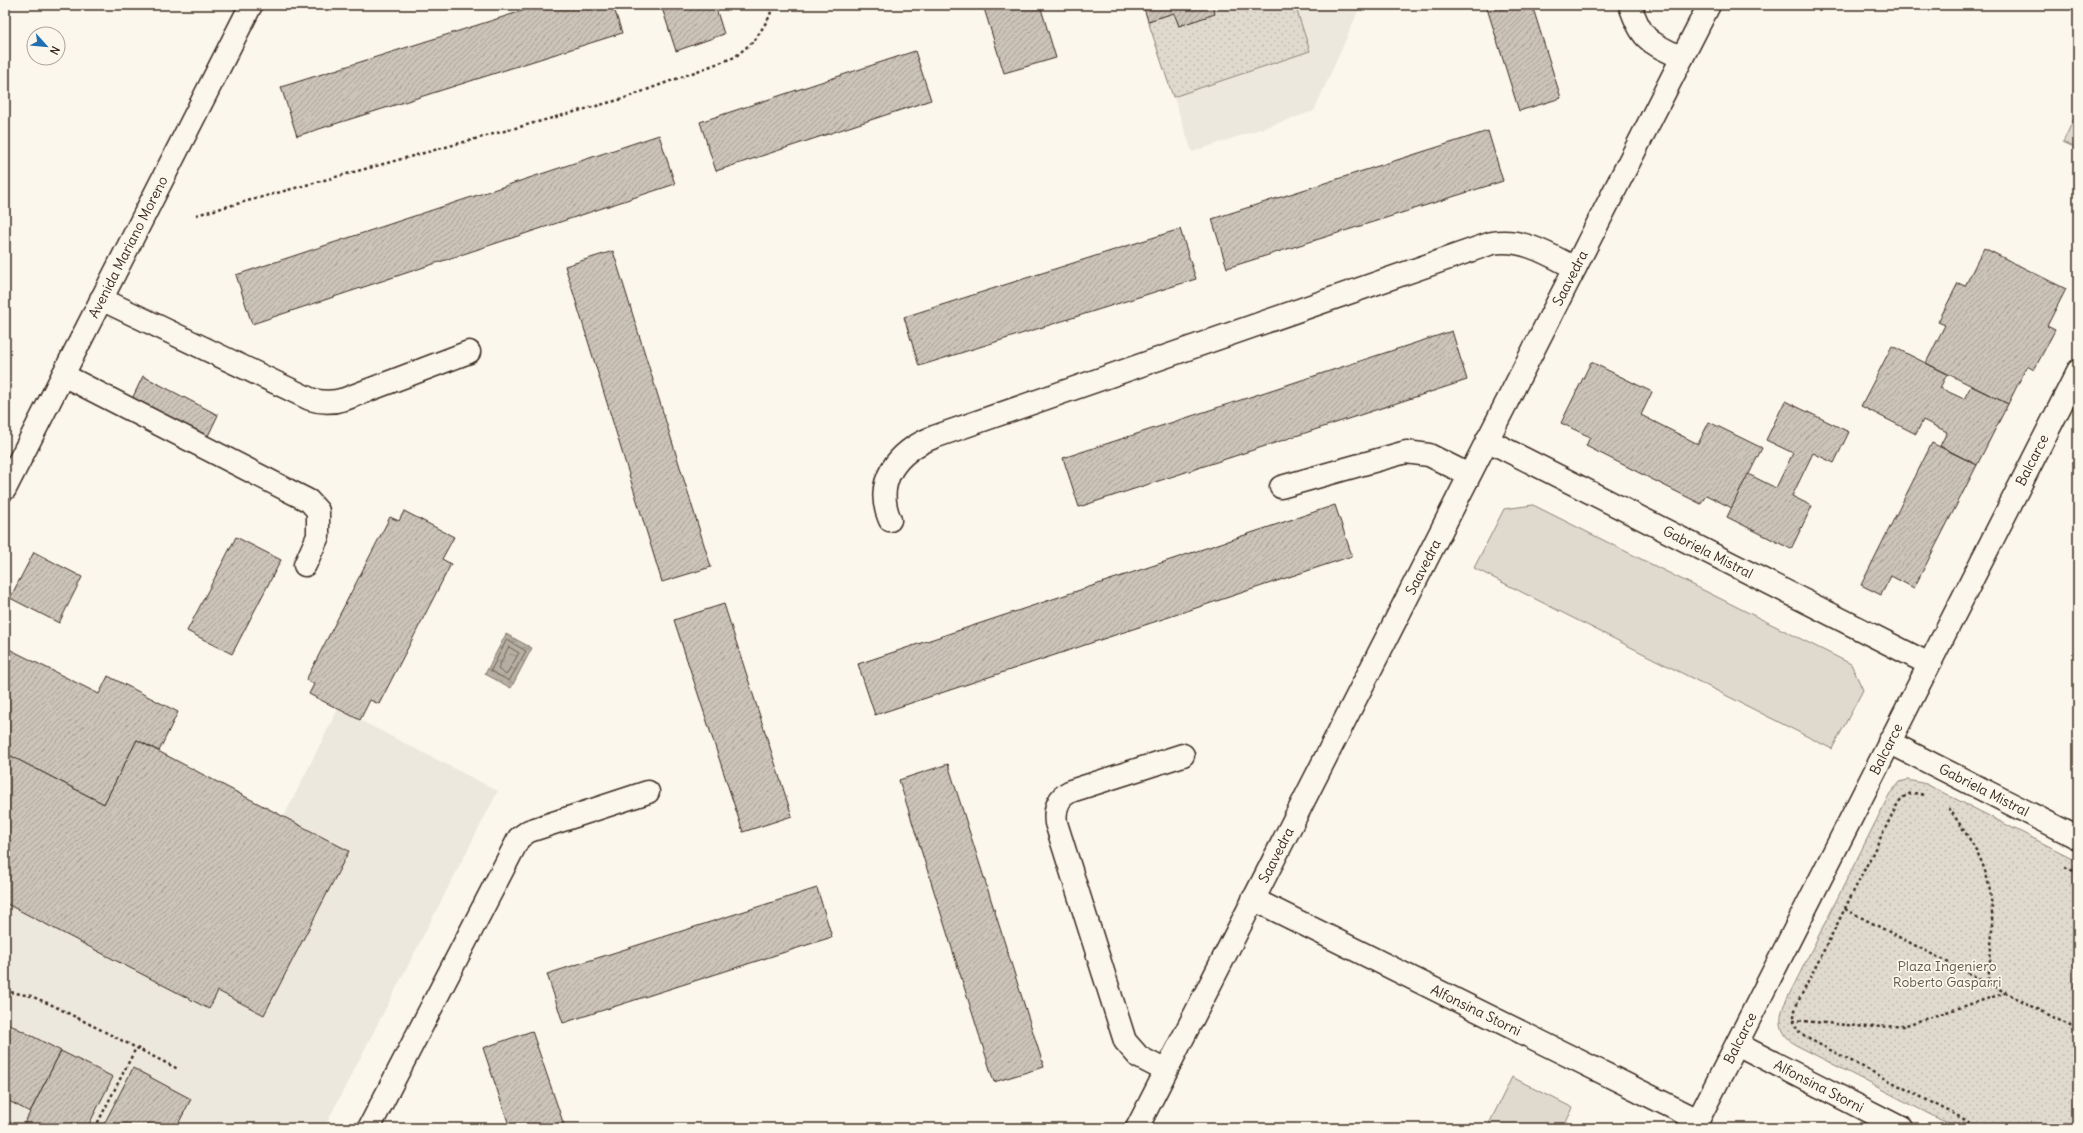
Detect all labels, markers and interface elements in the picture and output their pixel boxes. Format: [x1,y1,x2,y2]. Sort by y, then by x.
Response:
north arrow [26,26,66,66]
text: N [47,44,63,57]
street label: Avenida Mariano Moreno [84,173,172,321]
street label: Saavedra [1548,247,1592,309]
street label: Balcarce [2011,431,2053,489]
street label: Gabriela Mistral [1660,522,1756,582]
street label: Saavedra [1401,536,1445,598]
street label: Balcarce [1865,720,1907,778]
street label: Gabriela Mistral [1936,760,2032,820]
street label: Saavedra [1254,824,1298,886]
park label: Plaza Ingeniero Roberto Gasparri [1893,957,2001,991]
street label: Alfonsina Storni [1428,980,1524,1040]
street label: Balcarce [1719,1009,1761,1067]
street label: Alfonsina Storni [1771,1056,1867,1116]

